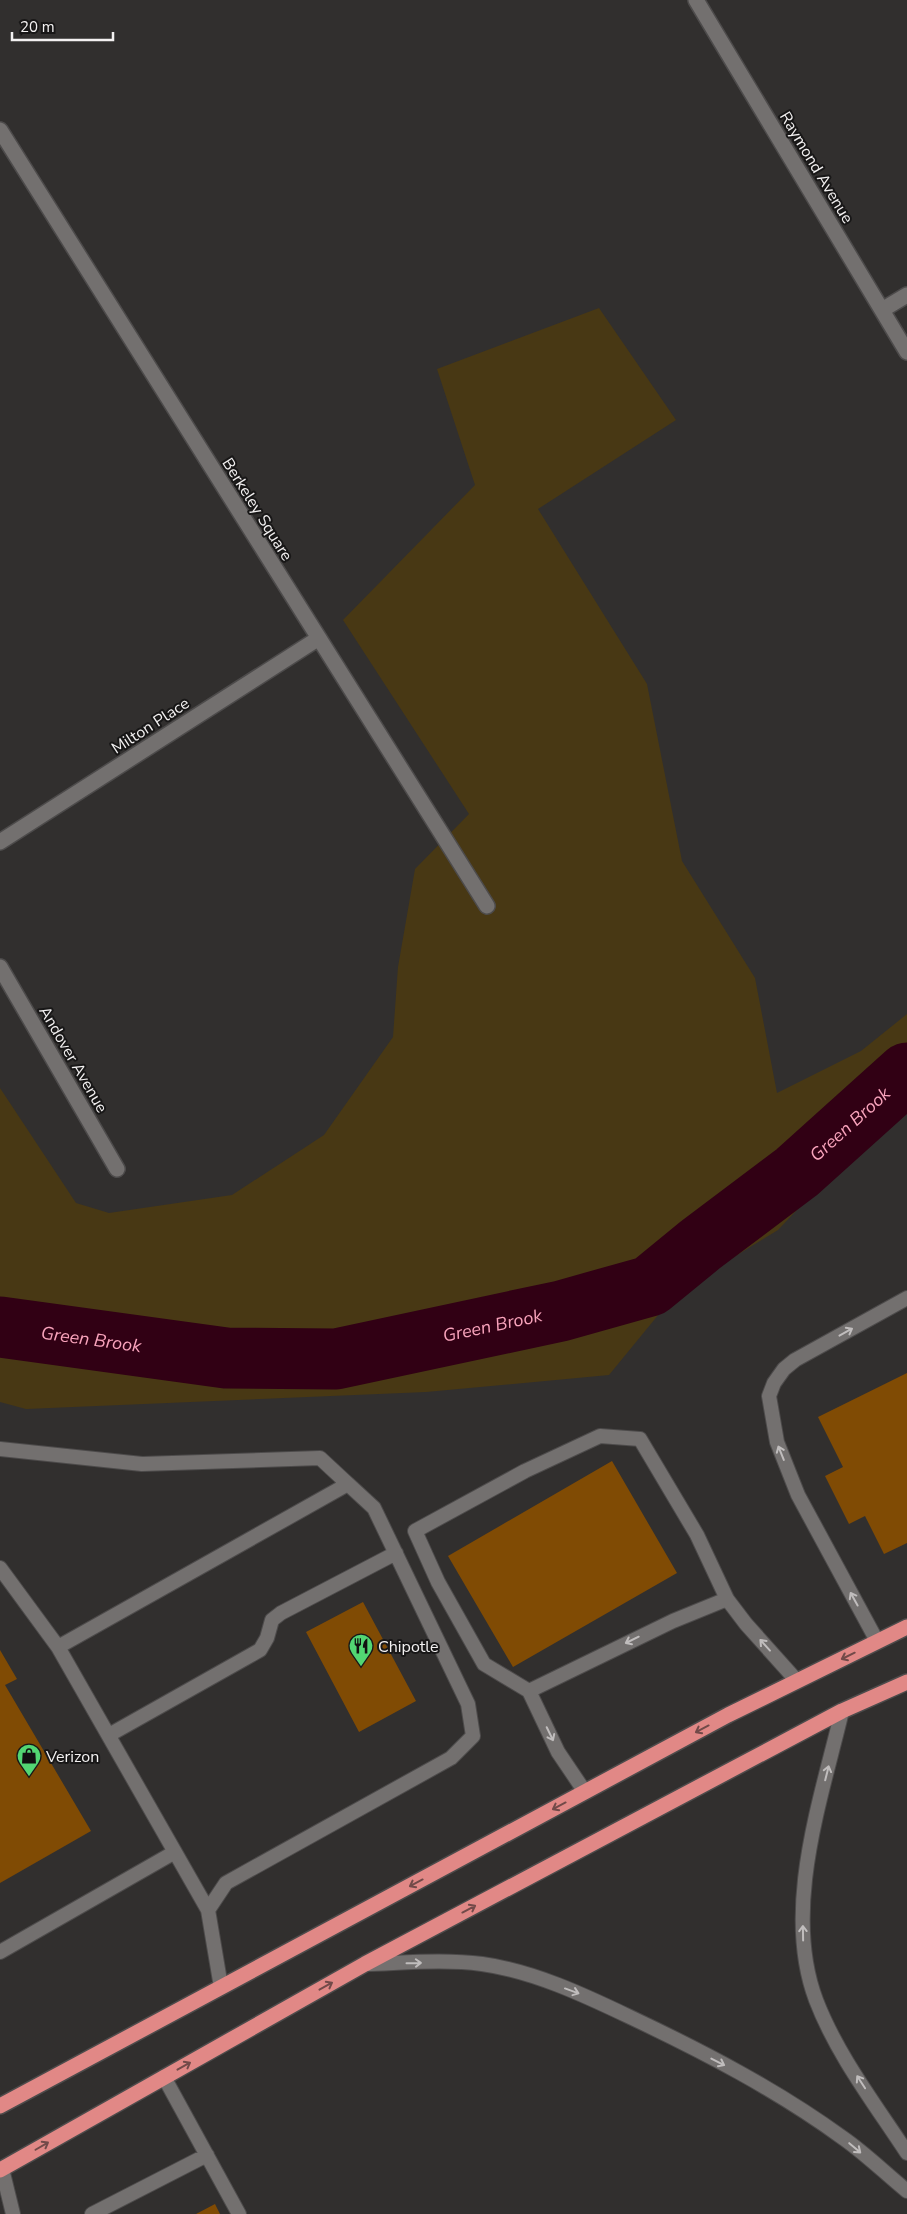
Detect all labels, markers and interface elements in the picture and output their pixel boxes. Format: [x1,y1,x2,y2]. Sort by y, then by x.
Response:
scale bar [12,10,114,42]
text: 20 m [20,17,55,37]
street label: Raymond Avenue [774,107,858,228]
street label: Berkeley Square [217,454,298,565]
street label: Milton Place [107,692,194,759]
street label: Andover Avenue [34,1002,113,1117]
water label: Green Brook [804,1081,896,1167]
water label: Green Brook [440,1303,545,1348]
water label: Green Brook [39,1321,144,1358]
one-way arrow [839,1327,854,1337]
one-way arrow [776,1446,785,1462]
one-way arrow [848,1592,858,1606]
restaurant icon: Chipotle [348,1633,374,1667]
place label: Chipotle [378,1636,438,1658]
one-way arrow [625,1636,640,1646]
one-way arrow [759,1638,770,1651]
one-way arrow [840,1651,855,1661]
one-way arrow [695,1724,710,1734]
one-way arrow [545,1726,555,1741]
shop icon: Verizon [16,1743,42,1777]
place label: Verizon [45,1746,99,1768]
one-way arrow [823,1766,832,1782]
one-way arrow [552,1801,567,1811]
one-way arrow [409,1879,424,1888]
one-way arrow [461,1904,476,1914]
one-way arrow [798,1926,808,1942]
one-way arrow [405,1958,421,1968]
one-way arrow [318,1981,332,1991]
one-way arrow [563,1987,579,1996]
one-way arrow [710,2058,725,2067]
one-way arrow [176,2060,190,2070]
one-way arrow [856,2076,866,2090]
one-way arrow [35,2140,49,2150]
one-way arrow [849,2142,862,2154]

